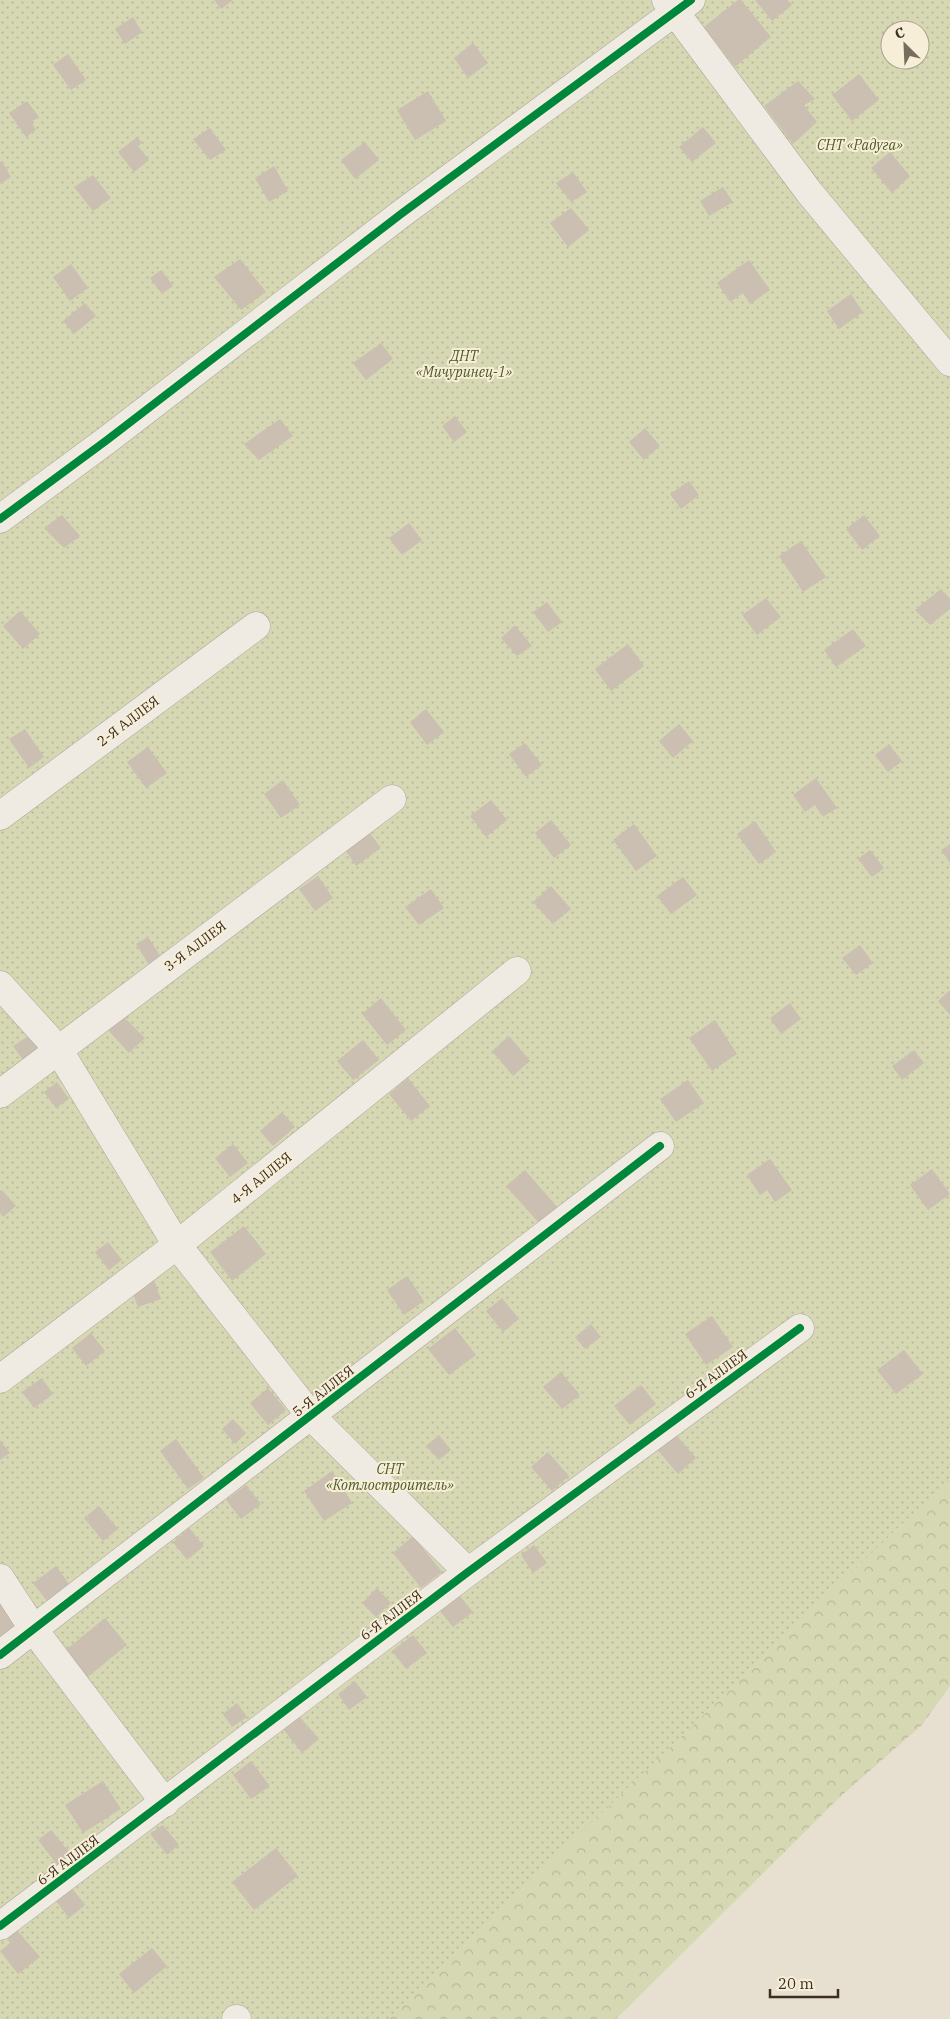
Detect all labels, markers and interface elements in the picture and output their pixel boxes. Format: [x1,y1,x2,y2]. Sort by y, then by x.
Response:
north arrow [880,20,930,70]
text: С [892,23,908,43]
park label: СНТ «Радуга» [817,136,903,154]
park label: ДНТ «Мичуринец-1» [416,347,512,381]
street label: 2-Я АЛЛЕЯ [93,692,163,750]
street label: 3-Я АЛЛЕЯ [160,917,230,975]
street label: 4-Я АЛЛЕЯ [227,1148,295,1208]
street label: 6-Я АЛЛЕЯ [681,1345,751,1403]
street label: 5-Я АЛЛЕЯ [289,1361,357,1421]
park label: СНТ «Котлостроитель» [326,1460,454,1494]
street label: 6-Я АЛЛЕЯ [356,1586,426,1644]
street label: 6-Я АЛЛЕЯ [33,1831,103,1889]
scale bar [770,1966,838,1998]
text: 20 m [778,1974,814,1993]

